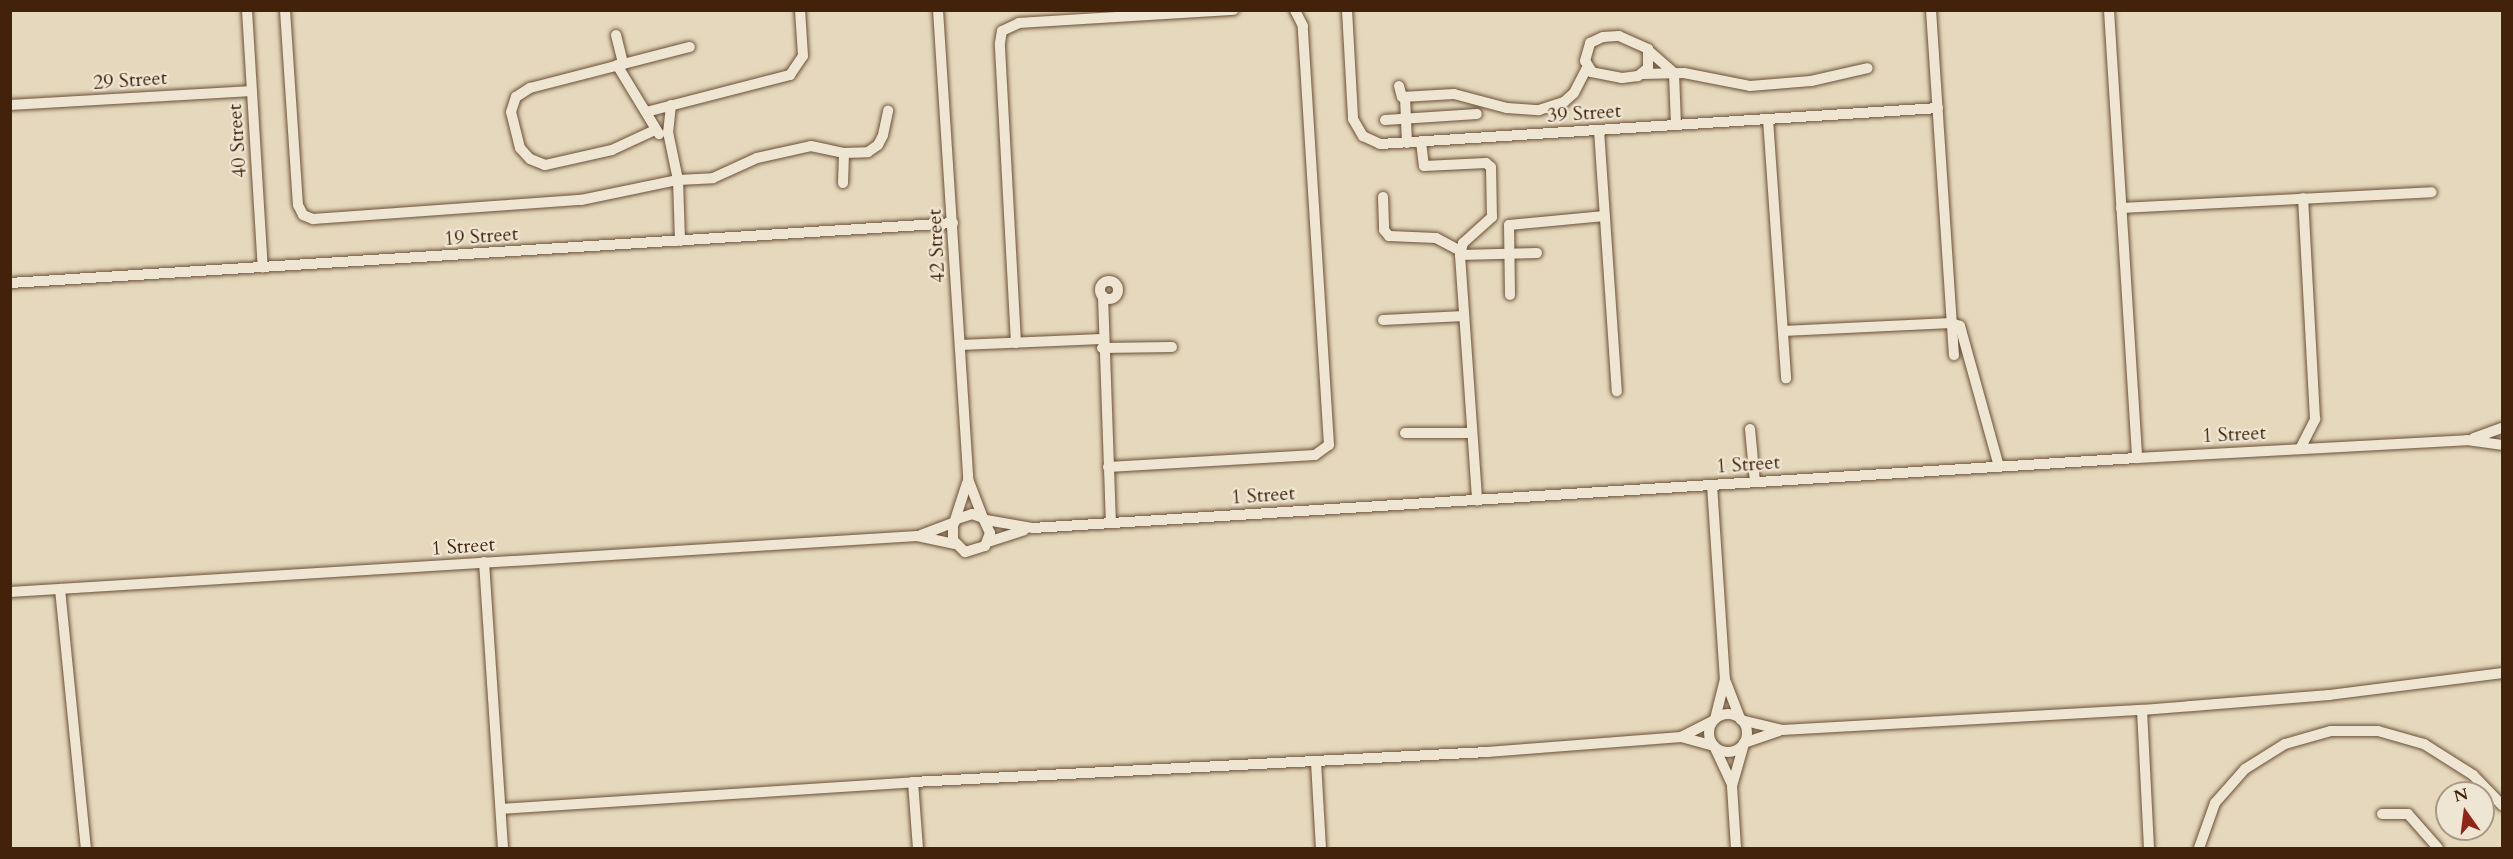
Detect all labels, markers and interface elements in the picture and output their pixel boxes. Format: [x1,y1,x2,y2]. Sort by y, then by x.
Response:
street label: 29 Street [92,65,168,95]
street label: 39 Street [1546,98,1622,128]
street label: 40 Street [222,103,252,179]
street label: 42 Street [922,208,950,284]
street label: 19 Street [443,221,519,251]
street label: 1 Street [2202,420,2266,448]
street label: 1 Street [1715,450,1781,478]
street label: 1 Street [1230,481,1296,509]
street label: 1 Street [430,532,496,560]
north arrow [2435,781,2495,841]
text: N [2452,783,2471,808]

